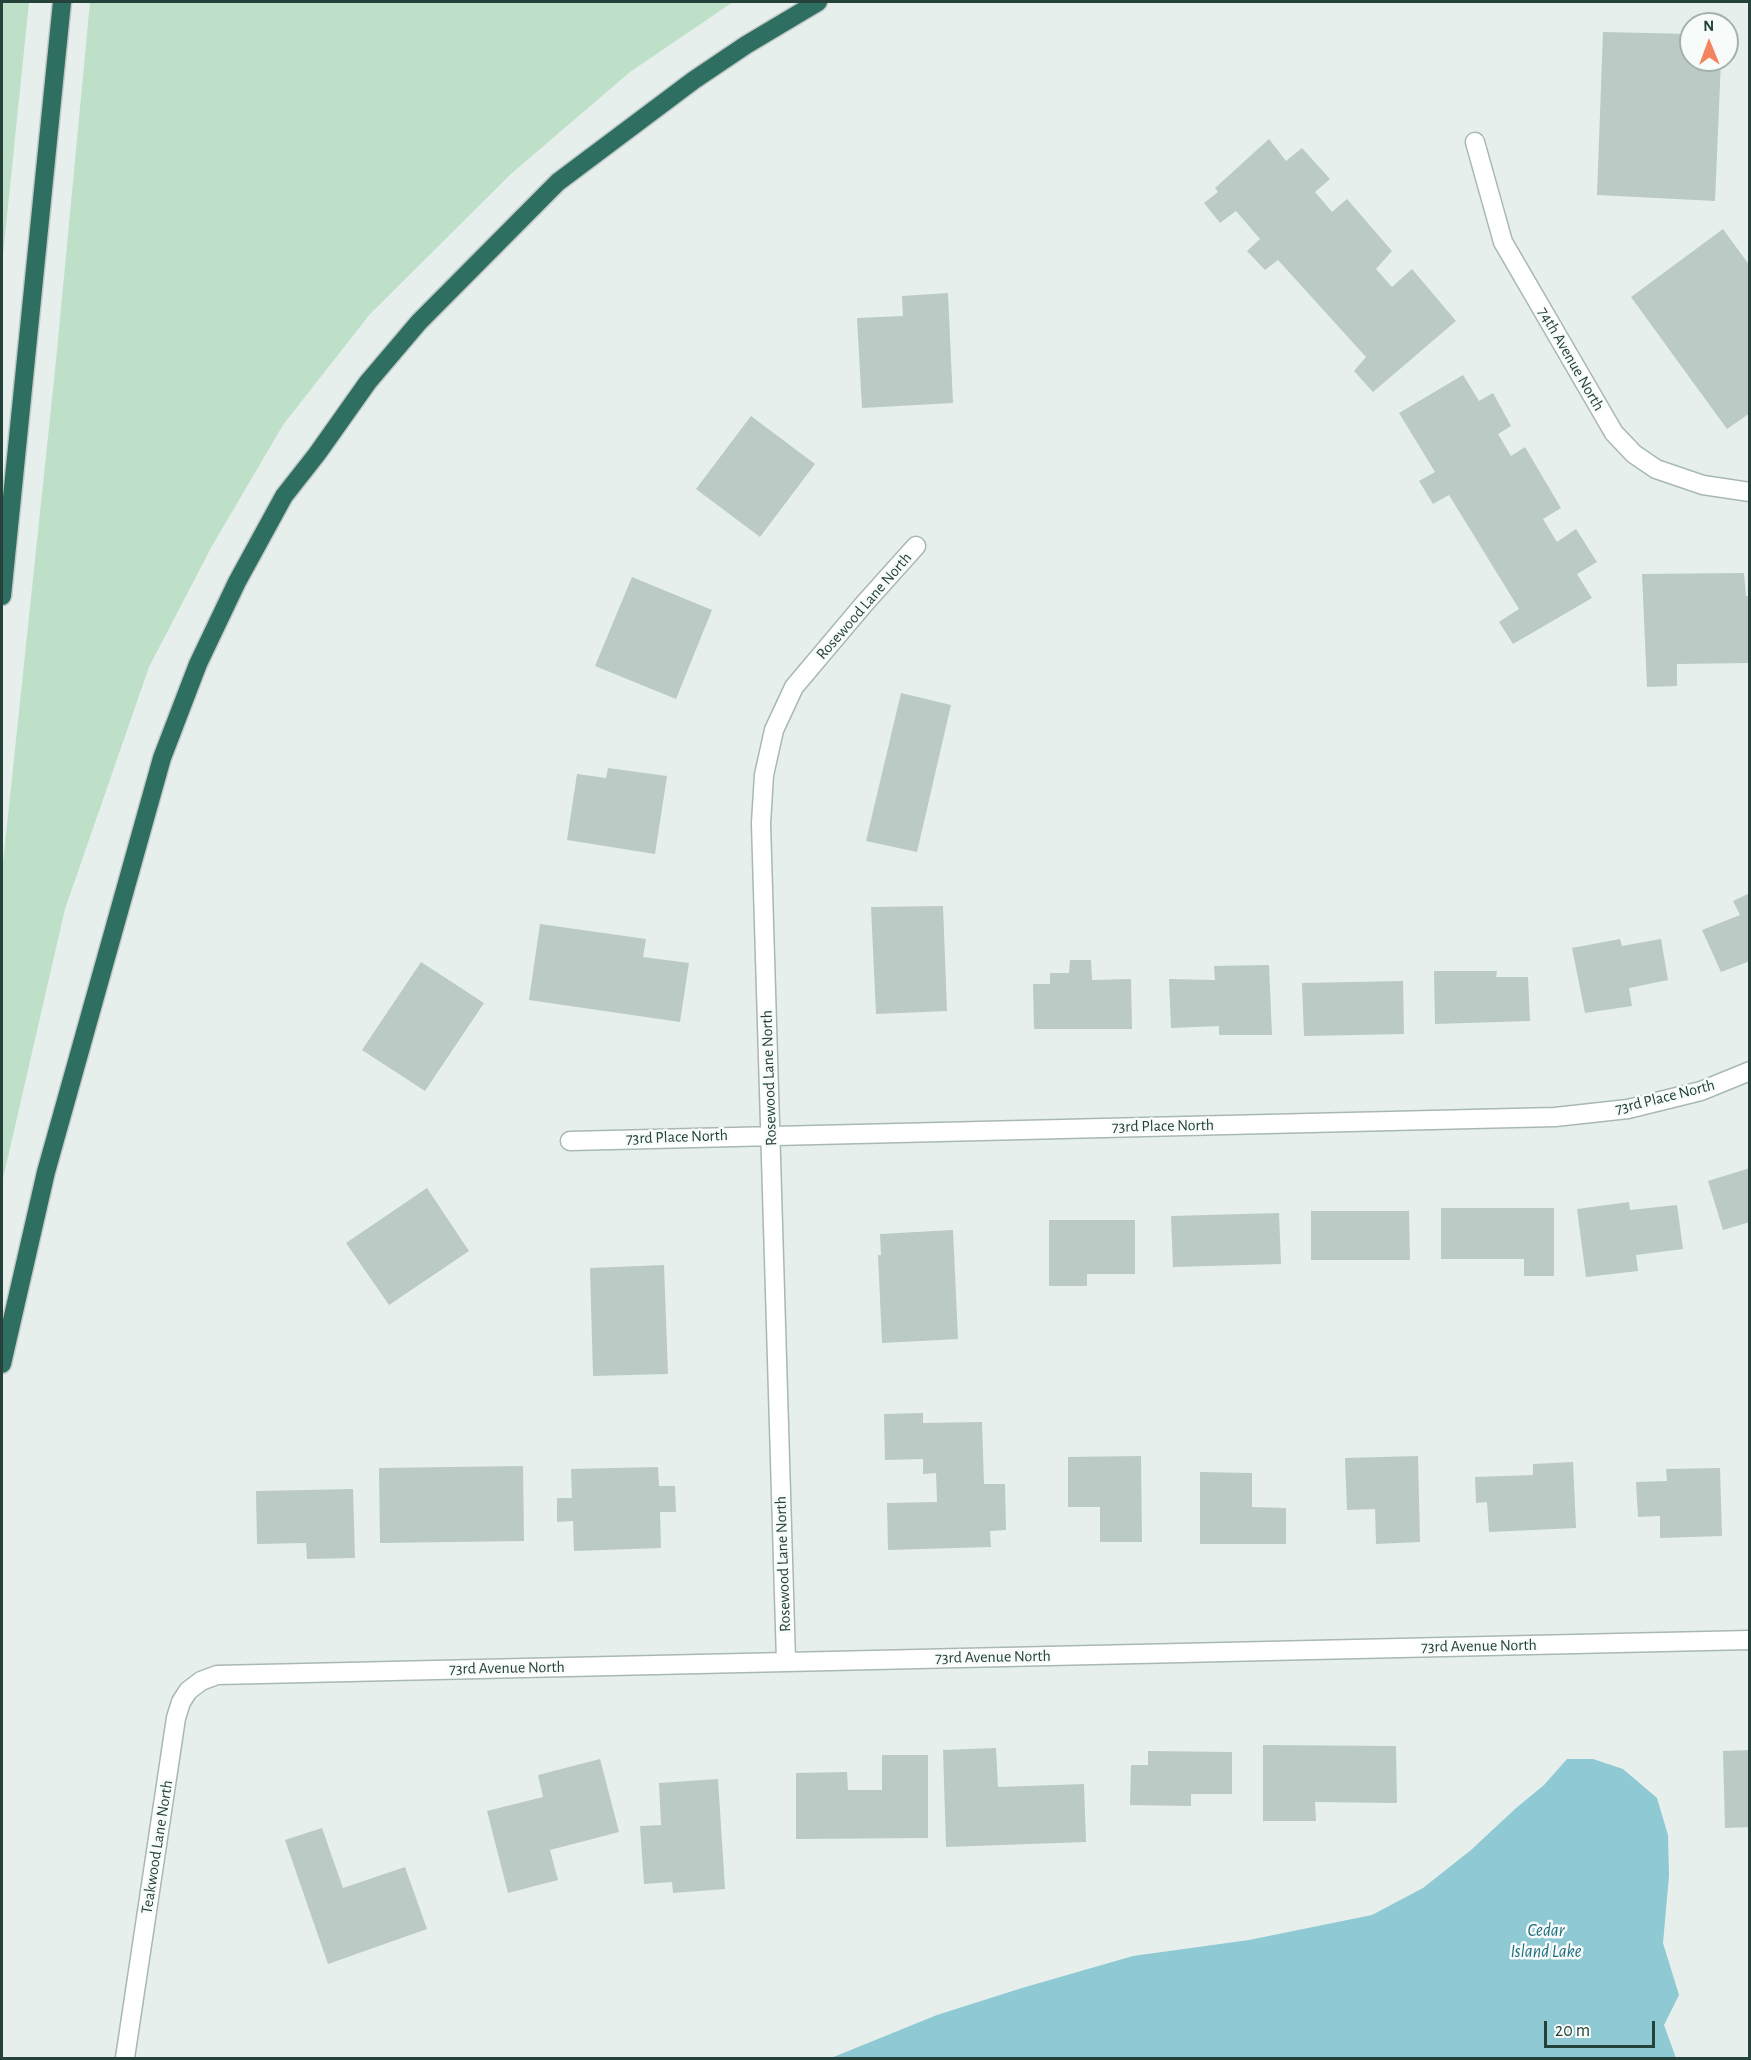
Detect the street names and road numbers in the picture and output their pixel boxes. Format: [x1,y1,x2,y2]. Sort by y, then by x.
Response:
street label: 74th Avenue North [1534,304,1608,414]
street label: Rosewood Lane North [812,548,916,664]
street label: Rosewood Lane North [757,1010,781,1146]
street label: 73rd Place North [1613,1075,1717,1119]
street label: 73rd Place North [1112,1116,1214,1136]
street label: 73rd Place North [626,1126,728,1148]
street label: Rosewood Lane North [771,1496,795,1632]
street label: 73rd Avenue North [1421,1635,1537,1657]
street label: 73rd Avenue North [935,1646,1051,1668]
street label: 73rd Avenue North [449,1657,565,1679]
street label: Teakwood Lane North [137,1779,177,1915]

